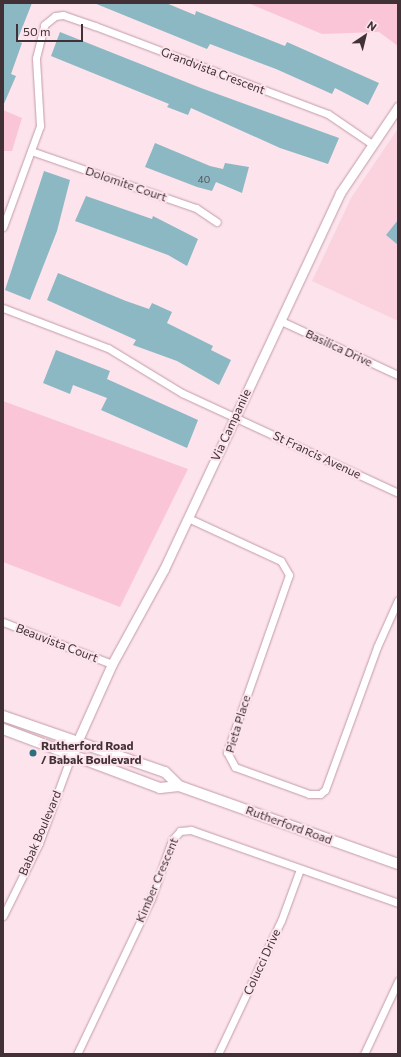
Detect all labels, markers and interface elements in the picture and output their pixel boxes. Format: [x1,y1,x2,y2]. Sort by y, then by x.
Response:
scale bar [18,16,85,42]
north arrow [345,16,385,56]
text: N [365,18,379,33]
text: 50 m [23,24,51,38]
street label: Grandvista Crescent [159,45,267,97]
street label: Dolomite Court [83,163,169,205]
house number: 40 [198,174,210,186]
street label: Basilica Drive [303,326,375,370]
street label: Via Campanile [208,387,254,463]
street label: St Francis Avenue [271,428,363,482]
street label: Beauvista Court [14,621,100,665]
street label: Pieta Place [222,693,254,755]
place label: Rutherford Road / Babak Boulevard [41,739,141,767]
marker: Rutherford Road / Babak Boulevard [28,748,38,758]
street label: Babak Boulevard [16,788,64,878]
street label: Rutherford Road [244,803,334,847]
street label: Kimber Crescent [133,835,181,925]
street label: Colucci Drive [240,927,284,997]

